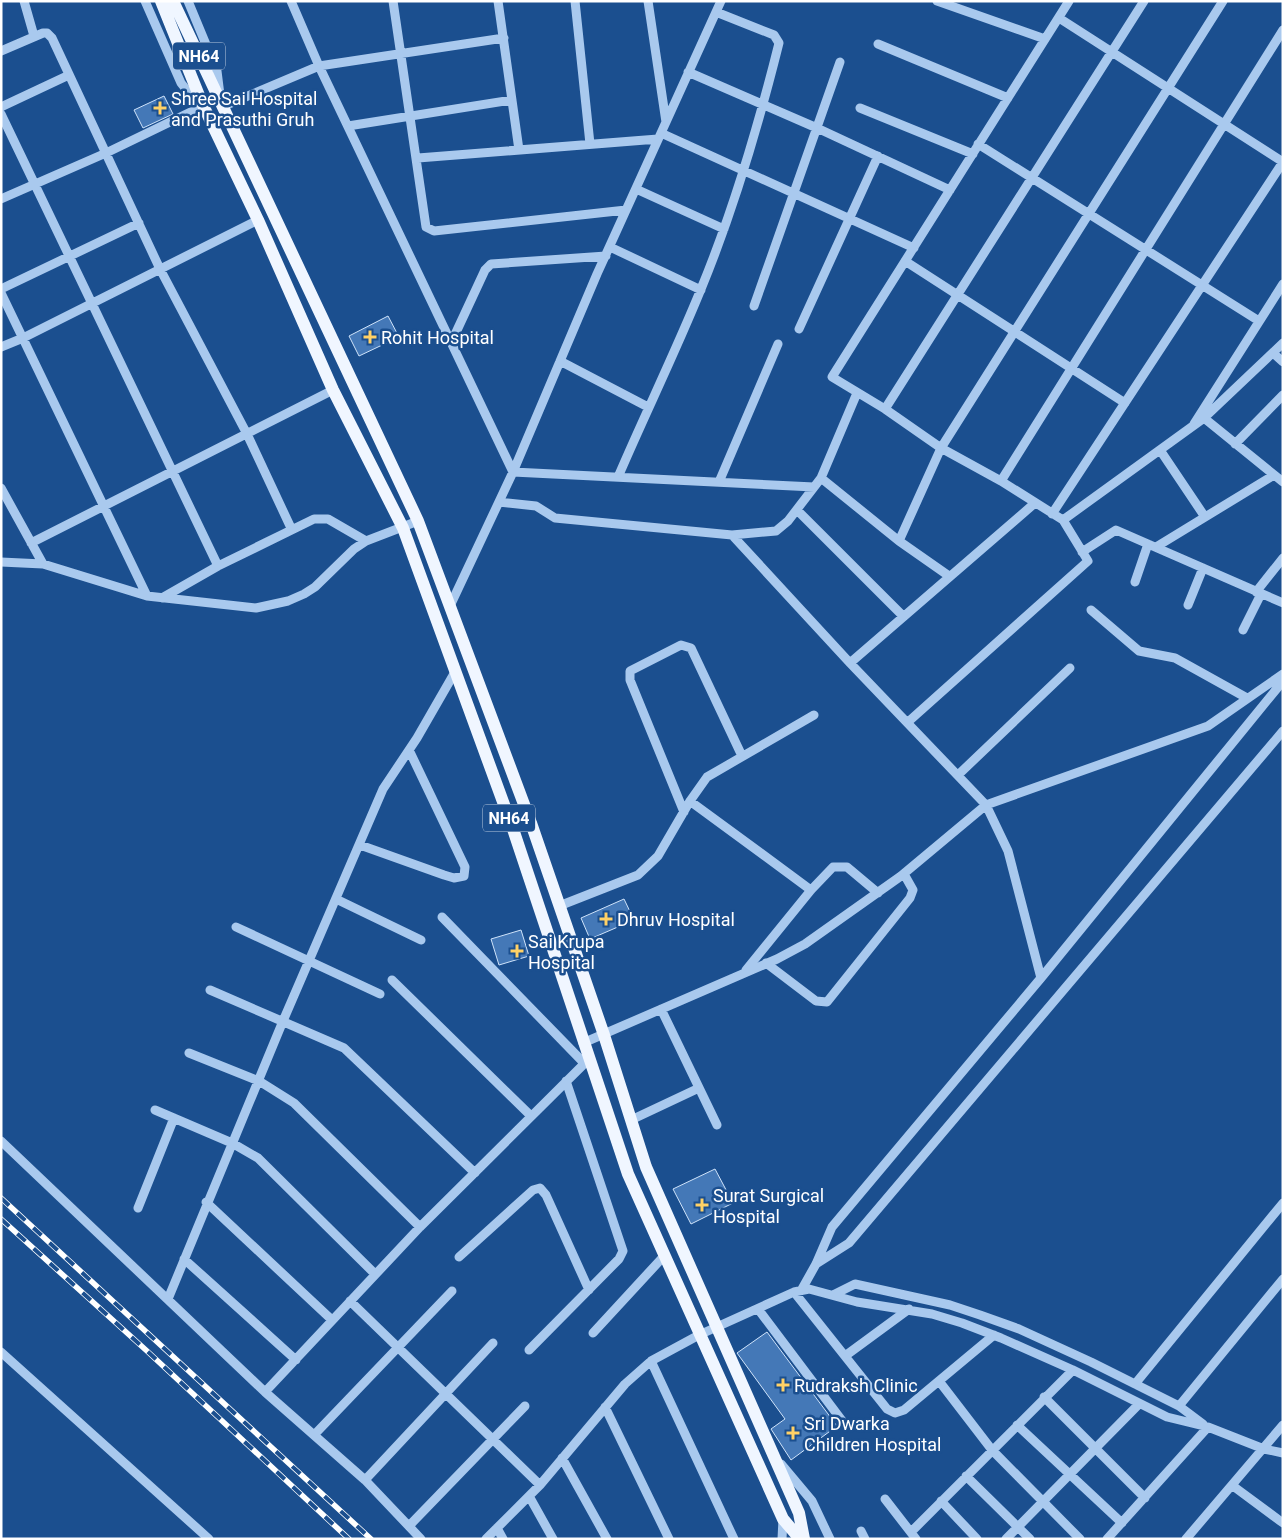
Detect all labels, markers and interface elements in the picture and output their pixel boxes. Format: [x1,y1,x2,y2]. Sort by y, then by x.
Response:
road number: NH64 [173,42,225,70]
place label: Shree Sai Hospital and Prasuthi Gruh [171,88,317,130]
marker: Shree Sai Hospital and Prasuthi Gruh [153,101,167,115]
place label: Rohit Hospital [381,327,494,348]
marker: Rohit Hospital [363,330,377,344]
road number: NH64 [483,804,535,831]
place label: Dhruv Hospital [617,909,735,930]
marker: Dhruv Hospital [599,912,613,926]
place label: Sai Krupa Hospital [528,931,605,973]
marker: Sai Krupa Hospital [510,944,524,958]
place label: Surat Surgical Hospital [713,1185,824,1227]
marker: Surat Surgical Hospital [695,1198,709,1212]
place label: Rudraksh Clinic [794,1375,918,1396]
marker: Rudraksh Clinic [776,1378,790,1392]
place label: Sri Dwarka Children Hospital [804,1413,941,1455]
marker: Sri Dwarka Children Hospital [786,1426,800,1440]

